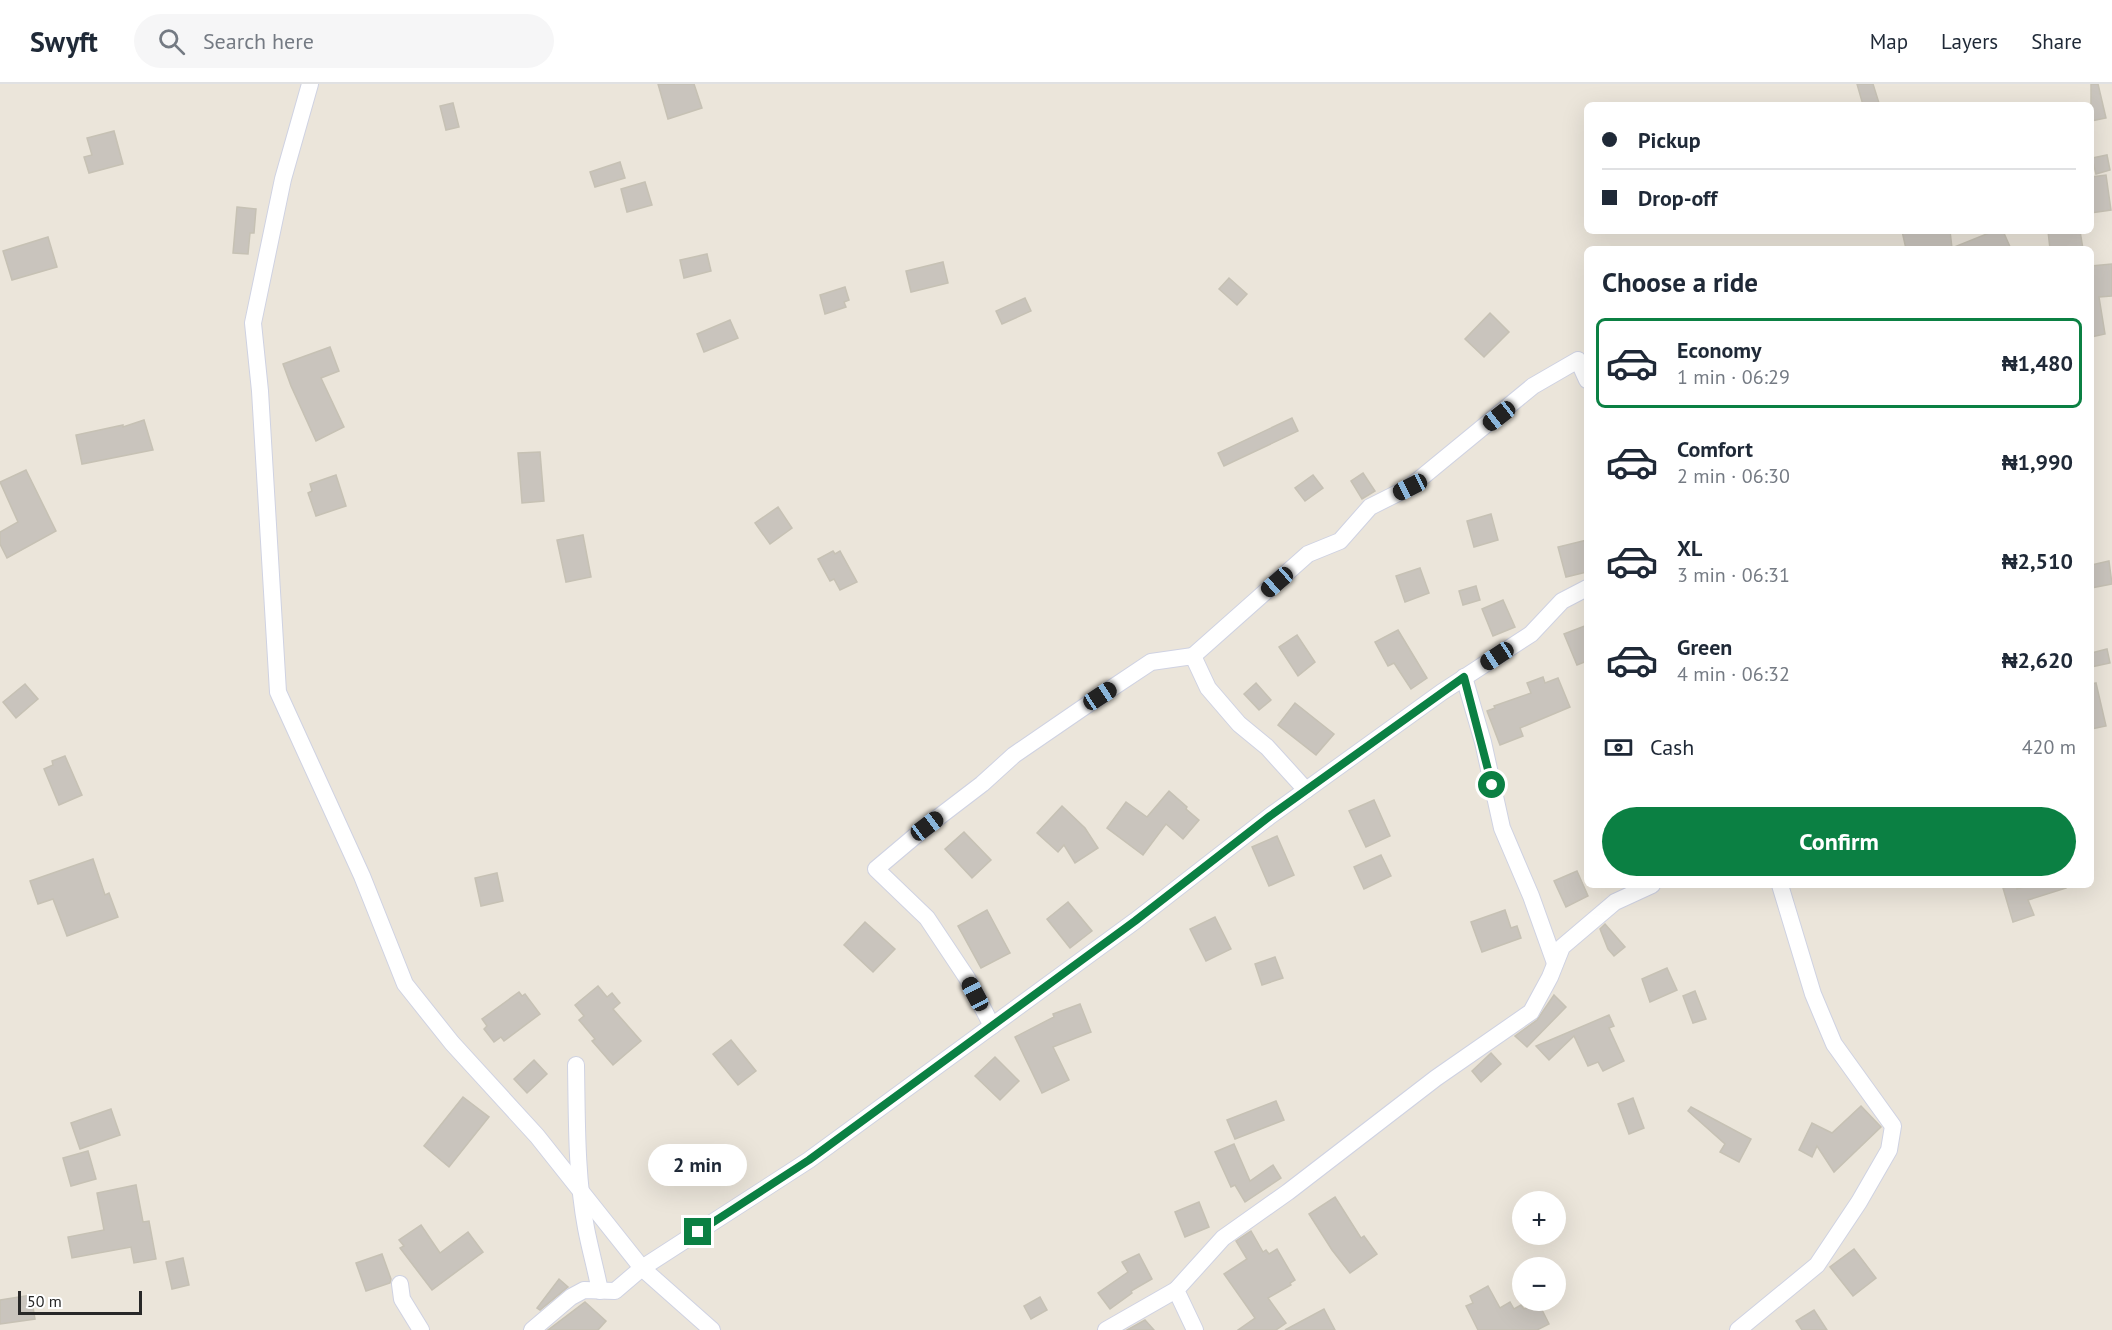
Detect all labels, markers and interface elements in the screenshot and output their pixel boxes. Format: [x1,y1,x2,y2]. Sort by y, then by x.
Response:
search box [134,14,554,68]
text: Swyft [30,23,98,60]
icon: search [155,25,188,58]
text: Search here [203,27,314,55]
text: Map [1870,28,1908,55]
text: Layers [1941,28,1998,55]
text: Share [2031,28,2082,55]
text: Pickup [1638,126,1701,154]
text: Drop-off [1638,184,1717,212]
text: Choose a ride [1602,265,1758,299]
icon: car [1605,336,1659,390]
text: Economy [1677,336,1761,364]
text: ₦1,480 [2002,349,2073,377]
text: 1 min · 06:29 [1677,364,1790,390]
car [1479,398,1519,434]
icon: car [1605,435,1659,489]
text: Comfort [1677,435,1753,463]
text: ₦1,990 [2002,448,2073,476]
text: 2 min · 06:30 [1677,463,1790,489]
car [1390,471,1430,503]
icon: car [1605,534,1659,588]
text: XL [1677,534,1702,562]
text: ₦2,510 [2002,547,2073,575]
text: 3 min · 06:31 [1677,562,1790,588]
car [1258,563,1296,601]
icon: car [1605,633,1659,687]
text: Green [1677,633,1732,661]
car [1477,639,1517,673]
text: ₦2,620 [2002,646,2073,674]
text: 4 min · 06:32 [1677,661,1790,687]
car [1080,679,1120,713]
icon: cash [1602,731,1635,764]
text: Cash [1650,733,1694,761]
text: 420 m [2022,734,2076,760]
route start [1478,771,1505,798]
button: Confirm [1602,807,2076,876]
car [907,808,947,844]
car [959,974,991,1014]
callout: 2 min [648,1145,748,1187]
text: 2 min [673,1152,722,1178]
map controls [1512,1191,1566,1311]
button: + [1512,1191,1566,1245]
route end [684,1218,711,1245]
button: − [1512,1257,1566,1311]
scale bar [18,1288,142,1316]
text: 50 m [27,1291,62,1311]

